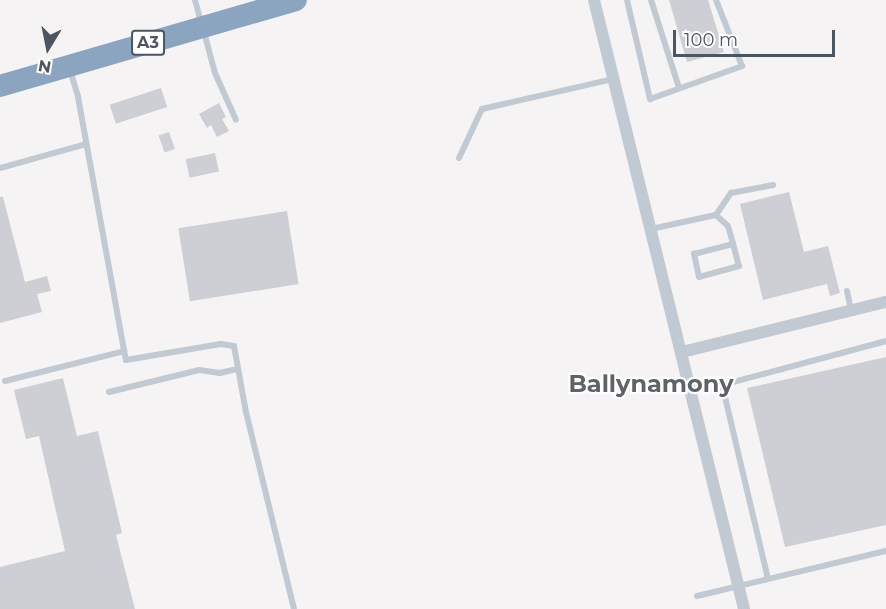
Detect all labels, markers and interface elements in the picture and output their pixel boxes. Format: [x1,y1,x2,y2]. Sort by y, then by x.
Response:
north arrow [18,18,78,78]
scale bar [676,18,838,56]
text: 100 m [684,29,738,51]
road number: A3 [130,30,166,56]
text: N [37,56,53,77]
district label: Ballynamony [568,370,734,398]

